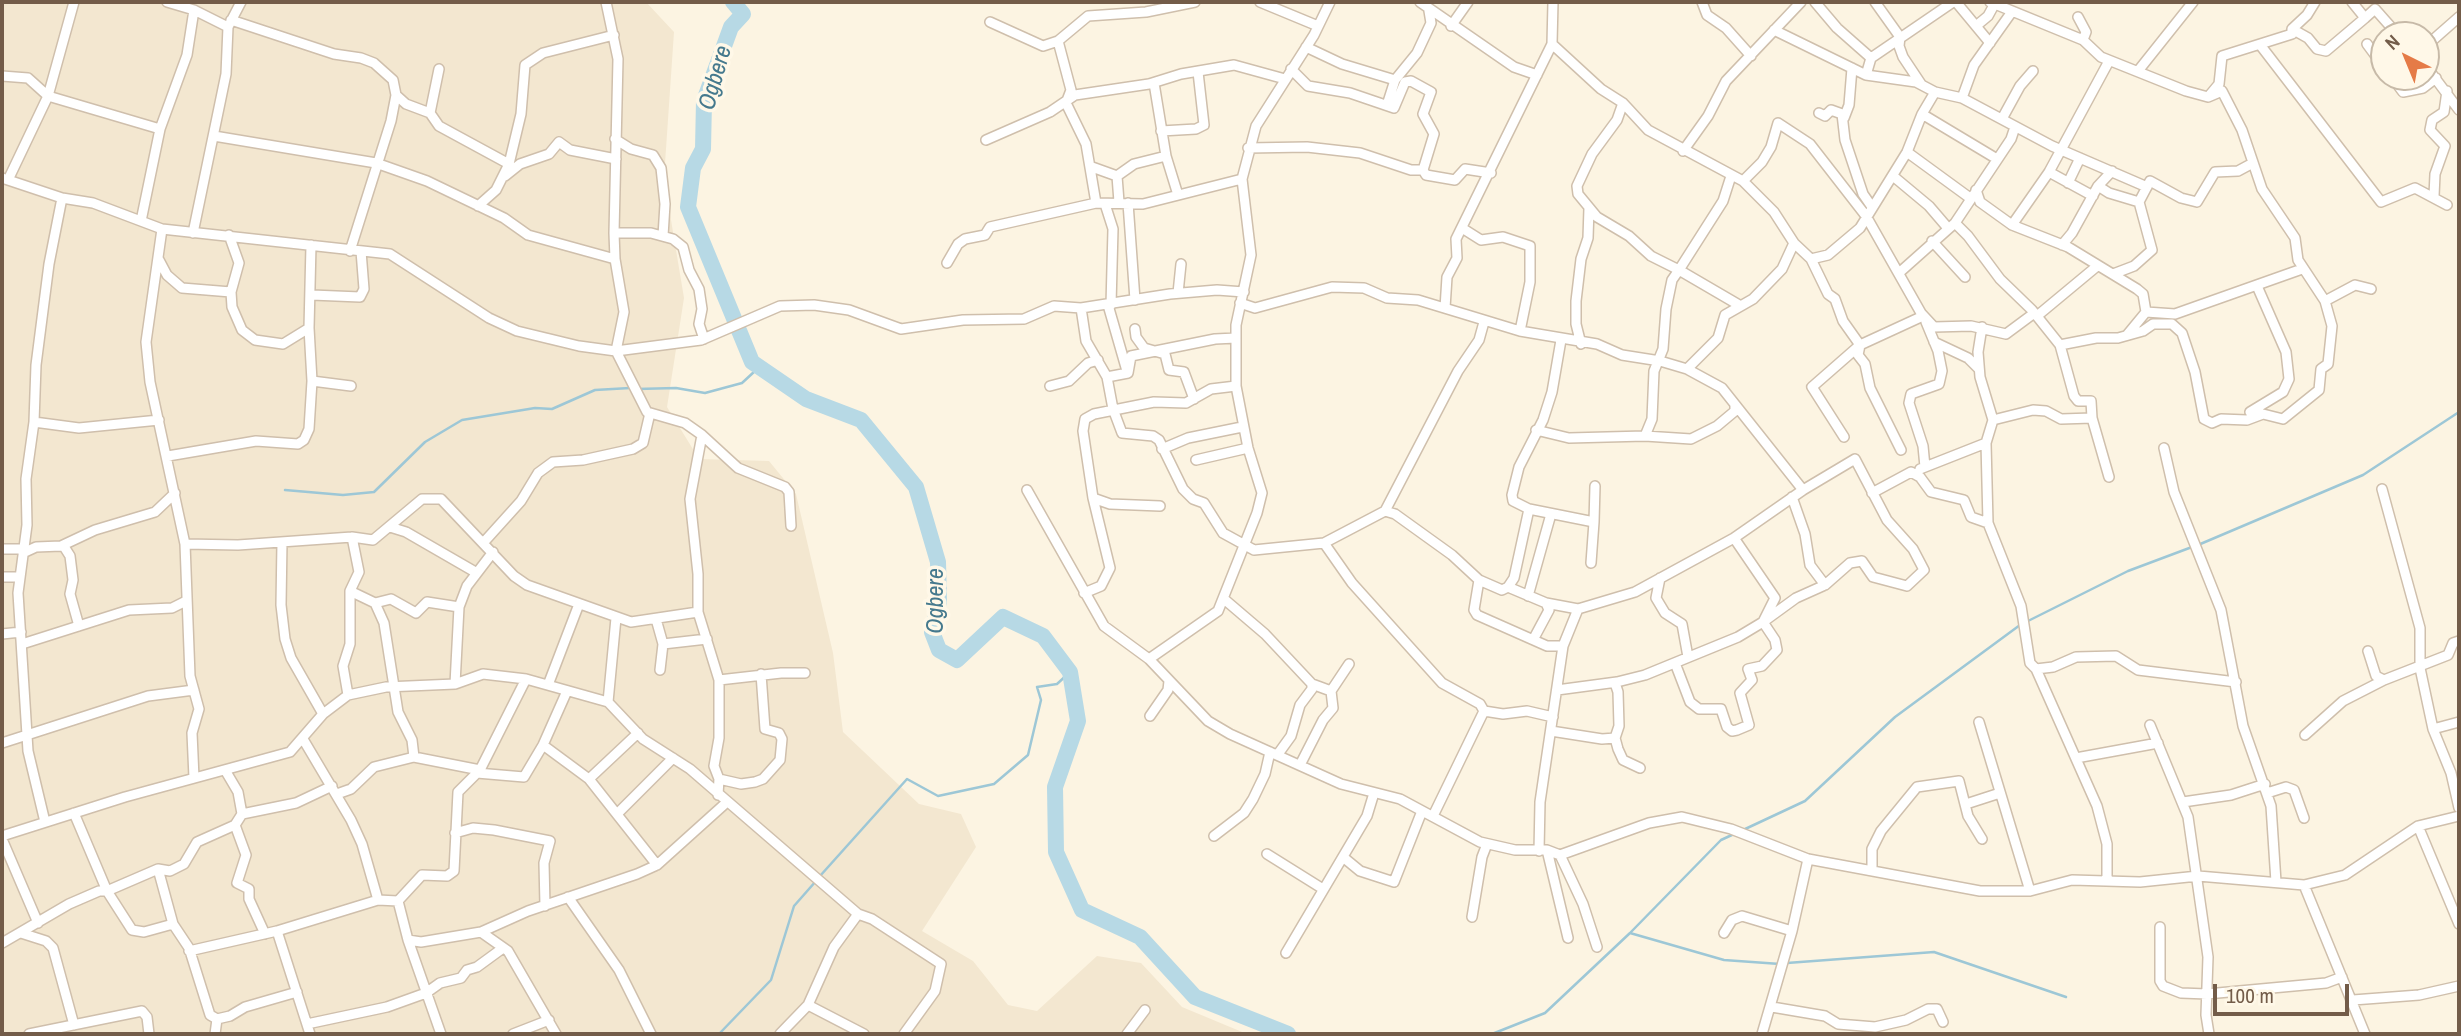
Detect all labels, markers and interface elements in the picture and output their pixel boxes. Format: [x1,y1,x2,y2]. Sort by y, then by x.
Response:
north arrow [2370,21,2440,91]
text: N [2379,29,2405,55]
water label: Ogbere [693,42,739,114]
water label: Ogbere [923,568,951,634]
scale bar [2216,970,2352,1014]
text: 100 m [2226,981,2274,1010]

